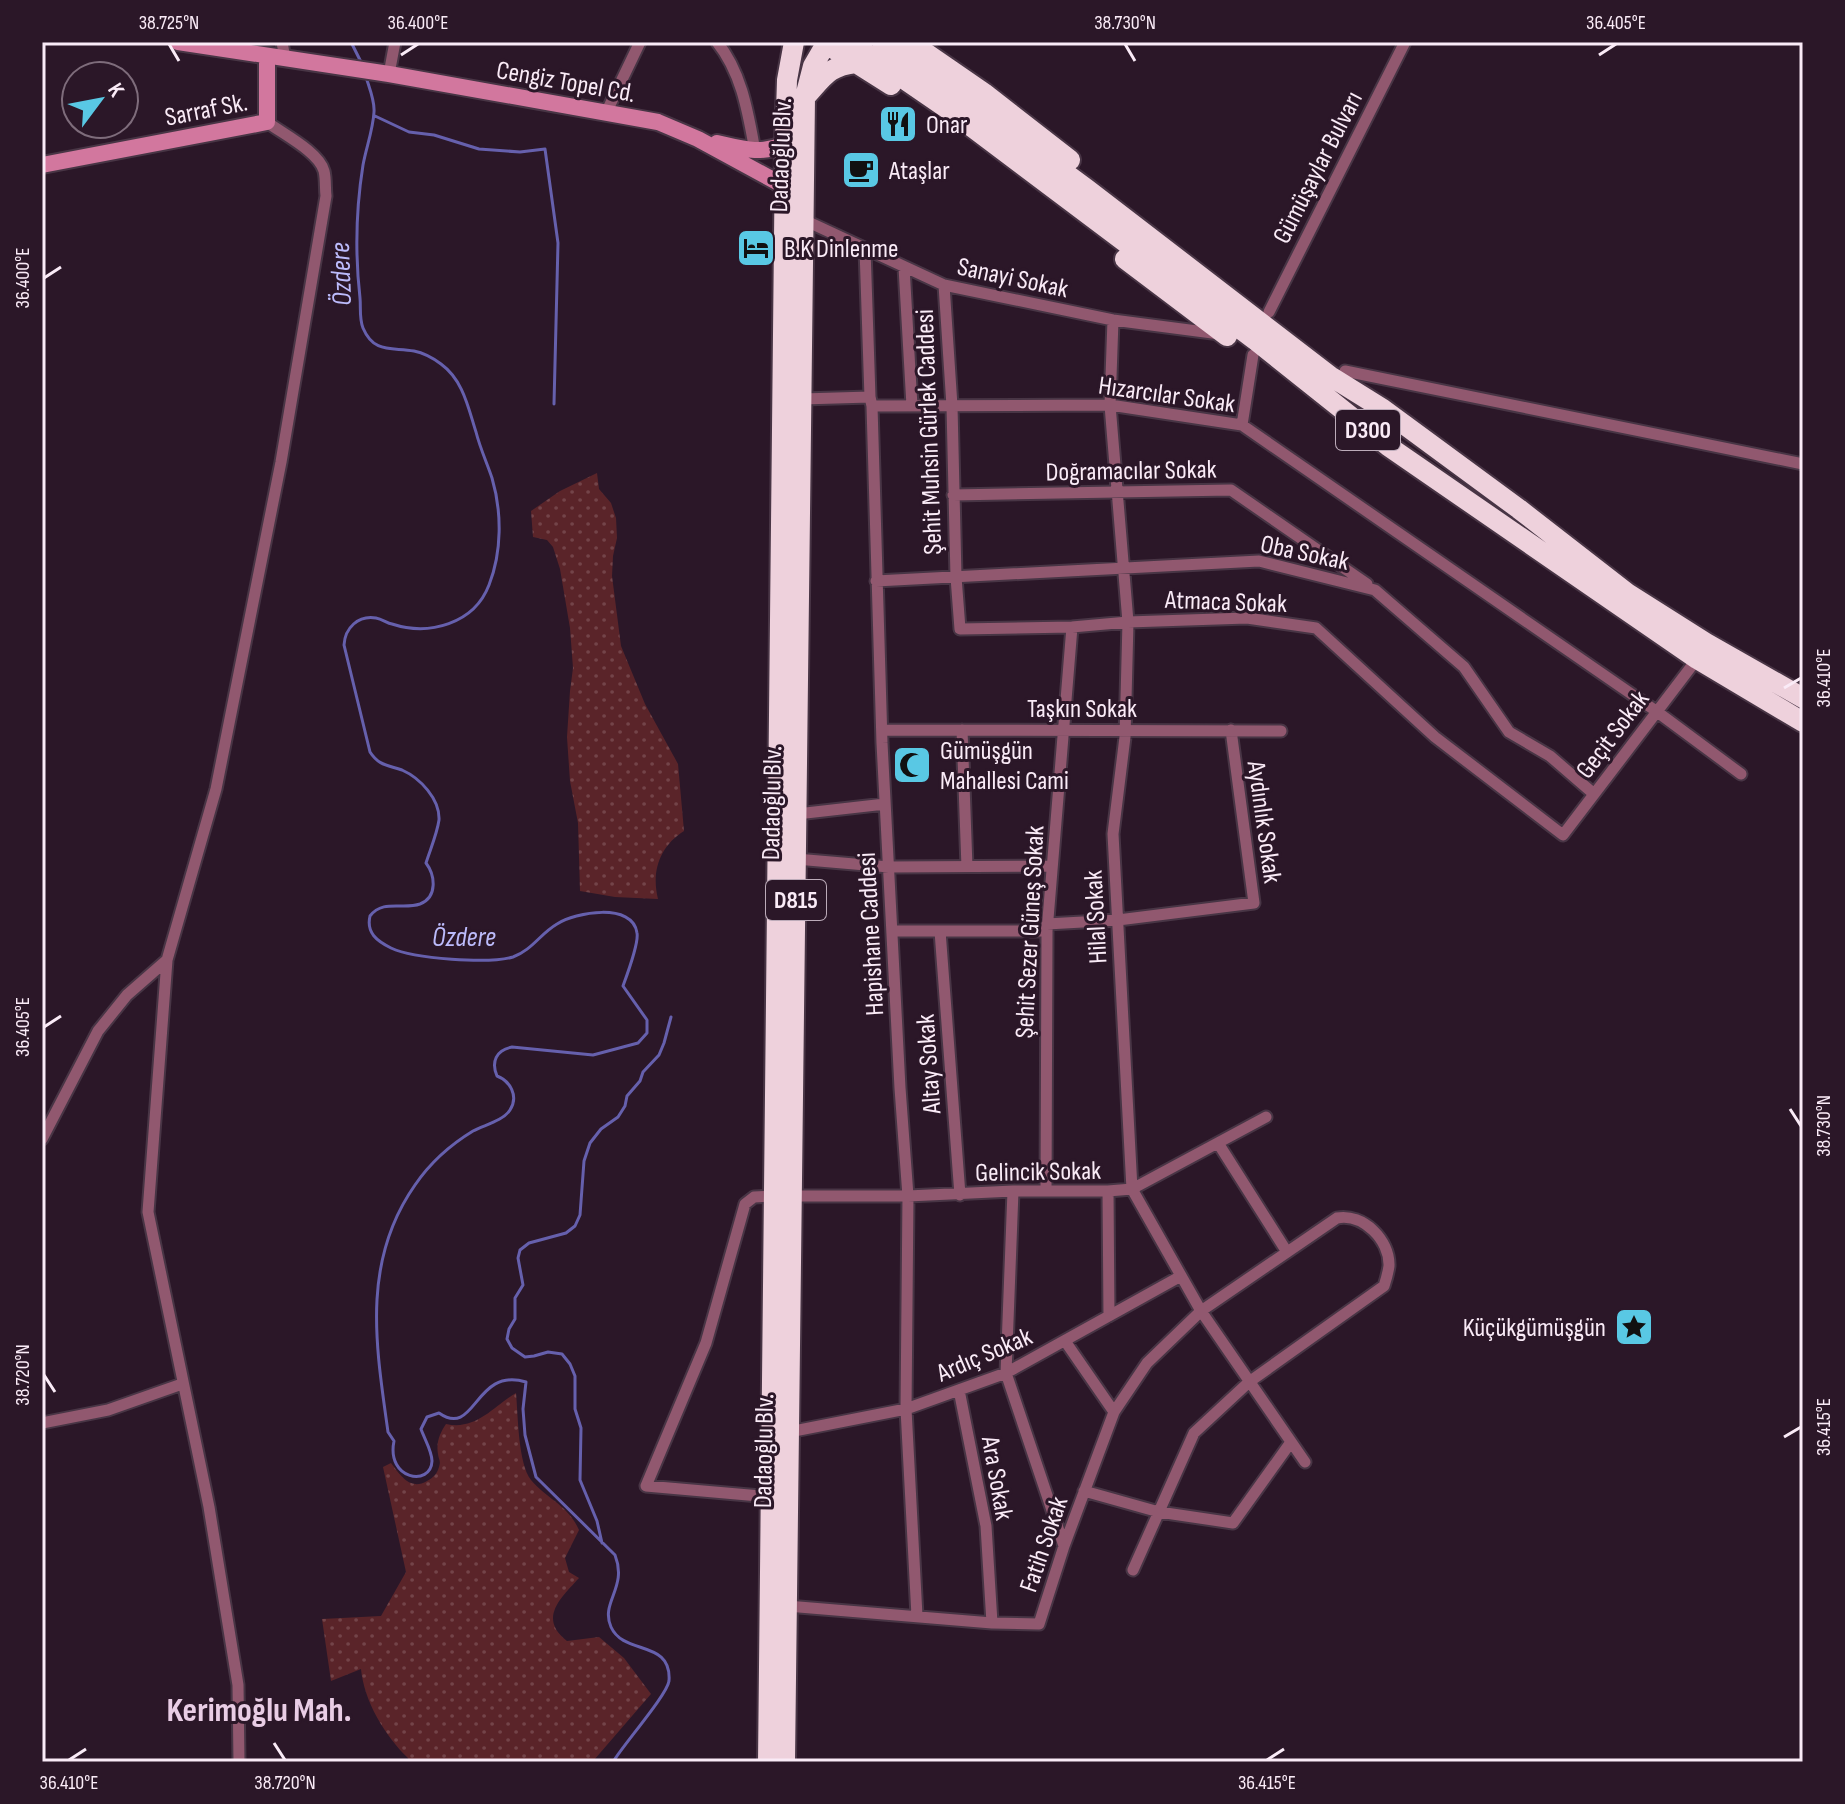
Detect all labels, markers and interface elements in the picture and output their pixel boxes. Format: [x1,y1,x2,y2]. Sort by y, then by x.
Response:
text: 38.725°N [139,11,199,35]
text: 36.400°E [388,11,448,35]
text: 38.730°N [1094,11,1156,35]
text: 36.405°E [1586,11,1646,35]
street label: Cengiz Topel Cd. [494,55,638,110]
north arrow [60,60,140,140]
text: K [101,78,130,102]
street label: Sarraf Sk. [162,87,250,134]
street label: Gümüşaylar Bulvarı [1267,87,1370,249]
street label: Dadaoğlu Blv. [764,97,799,213]
restaurant icon: Onar [877,103,919,145]
place label: Onar [926,110,968,141]
cafe icon: Ataşlar [840,149,882,191]
place label: Ataşlar [888,156,950,187]
hotel icon: B.K Dinlenme [735,227,777,269]
place label: B.K Dinlenme [784,234,898,265]
water label: Özdere [324,241,359,306]
text: 36.400°E [11,248,35,308]
street label: Sanayi Sokak [954,252,1071,305]
street label: Şehit Muhsin Gürlek Caddesi [910,309,949,555]
street label: Hızarcılar Sokak [1096,371,1237,420]
road number: D300 [1336,410,1400,450]
street label: Doğramacılar Sokak [1045,455,1217,488]
street label: Oba Sokak [1258,529,1352,578]
street label: Atmaca Sokak [1164,585,1287,620]
text: 36.410°E [1812,649,1836,707]
street label: Geçit Sokak [1570,685,1656,785]
street label: Taşkın Sokak [1027,694,1137,725]
place label: Gümüşgün Mahallesi Cami [940,736,1069,797]
mosque icon: Gümüşgün Mahallesi Cami [891,744,933,786]
street label: Dadaoğlu Blv. [756,746,789,860]
street label: Aydınlık Sokak [1239,758,1287,885]
street label: Şehit Sezer Güneş Sokak [1009,825,1052,1039]
street label: Hapishane Caddesi [852,851,891,1016]
street label: Hilal Sokak [1079,869,1114,964]
road number: D815 [766,880,826,920]
water label: Özdere [432,921,496,954]
text: 36.405°E [11,997,35,1057]
street label: Altay Sokak [911,1013,949,1116]
text: 38.730°N [1812,1095,1836,1157]
street label: Gelincik Sokak [975,1156,1101,1189]
place icon: Küçükgümüşgün [1613,1306,1655,1348]
place label: Küçükgümüşgün [1463,1313,1606,1344]
street label: Ardıç Sokak [931,1321,1037,1390]
text: 38.720°N [11,1344,35,1406]
street label: Dadaoğlu Blv. [748,1394,781,1508]
text: 36.415°E [1812,1398,1836,1456]
street label: Ara Sokak [974,1433,1019,1523]
street label: Fatih Sokak [1014,1492,1075,1596]
district label: Kerimoğlu Mah. [167,1690,351,1731]
text: 36.410°E [40,1771,98,1795]
text: 38.720°N [254,1771,316,1795]
text: 36.415°E [1238,1771,1296,1795]

